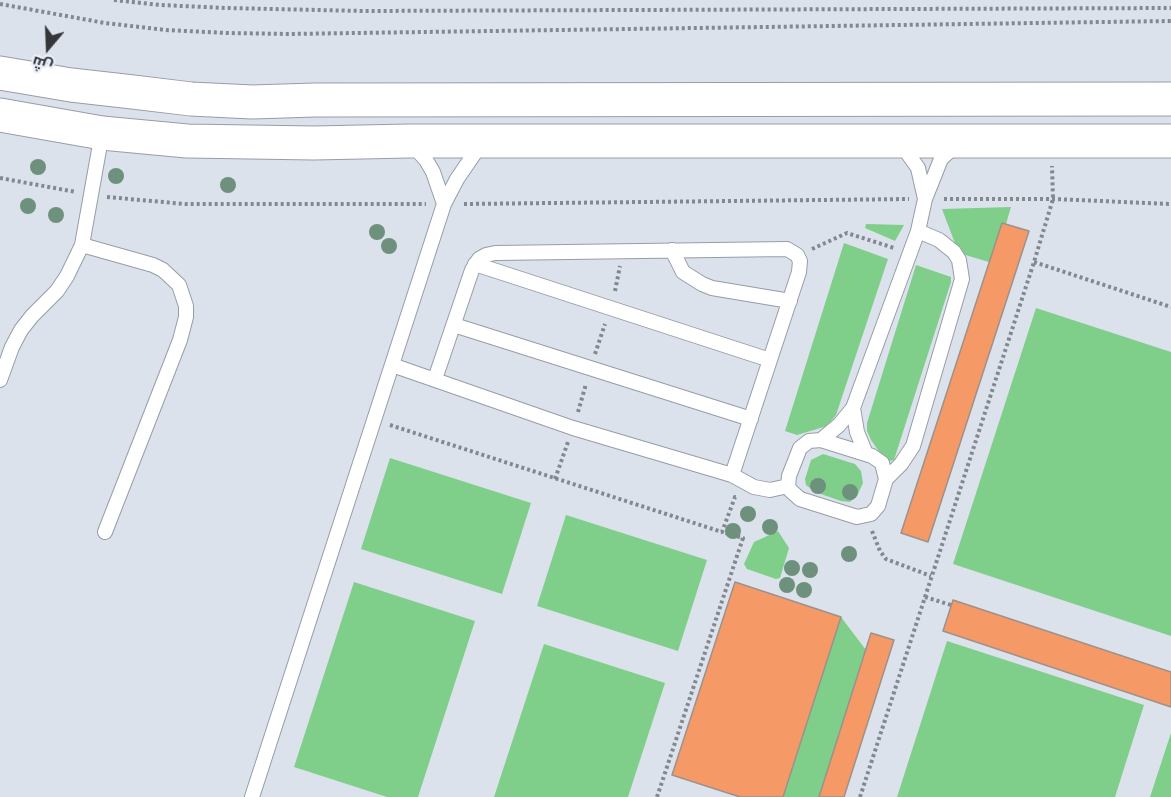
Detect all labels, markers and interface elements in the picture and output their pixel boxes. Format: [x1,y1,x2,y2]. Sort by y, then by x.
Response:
north arrow [18,18,78,78]
text: ش [29,51,55,79]

